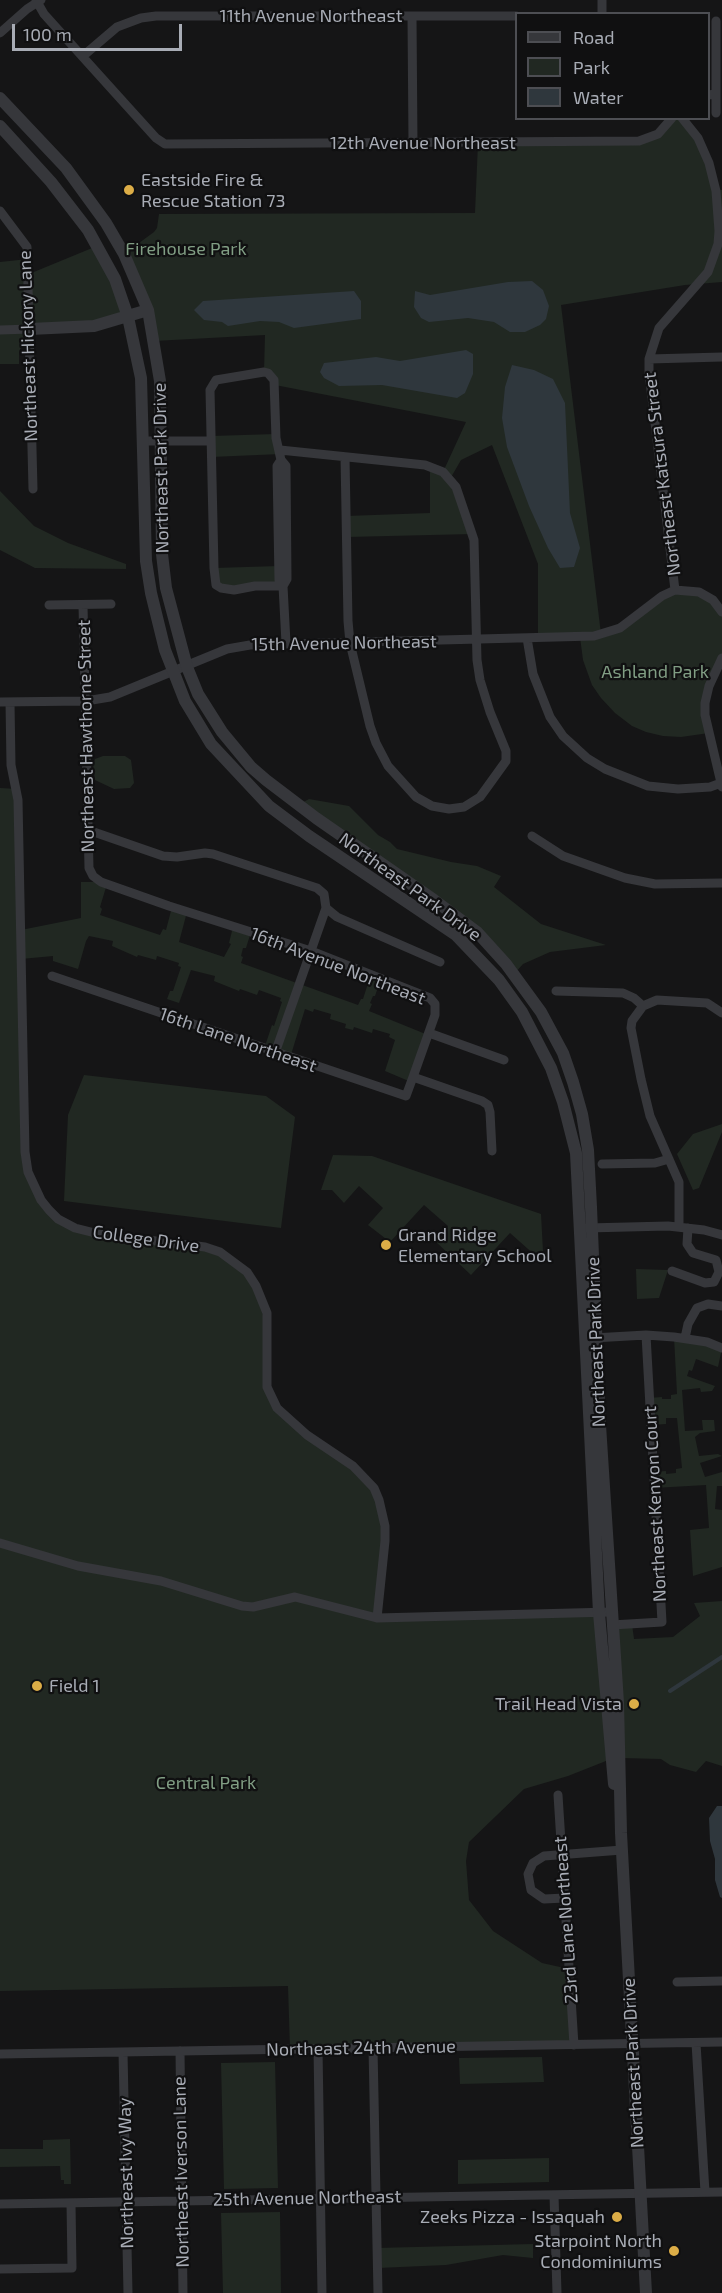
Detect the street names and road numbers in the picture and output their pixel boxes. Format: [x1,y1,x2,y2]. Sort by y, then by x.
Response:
street label: 11th Avenue Northeast [220,5,402,27]
street label: 12th Avenue Northeast [330,132,516,154]
street label: Northeast Hickory Lane [14,250,42,442]
street label: Northeast Katsura Street [639,371,685,577]
street label: Northeast Park Drive [149,383,173,553]
street label: Northeast Hawthorne Street [73,619,99,853]
street label: 15th Avenue Northeast [251,631,437,655]
street label: Northeast Park Drive [335,828,485,946]
street label: 16th Avenue Northeast [247,923,429,1009]
street label: 16th Lane Northeast [156,1003,320,1077]
street label: College Drive [91,1221,201,1257]
street label: Northeast Park Drive [582,1256,610,1428]
street label: Northeast Kenyon Court [639,1405,671,1603]
street label: 23rd Lane Northeast [549,1836,583,2004]
street label: Northeast Park Drive [618,1977,648,2149]
street label: Northeast 24th Avenue [266,2036,456,2060]
street label: Northeast Iverson Lane [169,2076,193,2268]
street label: Northeast Ivy Way [114,2097,138,2249]
street label: 25th Avenue Northeast [213,2186,401,2210]

